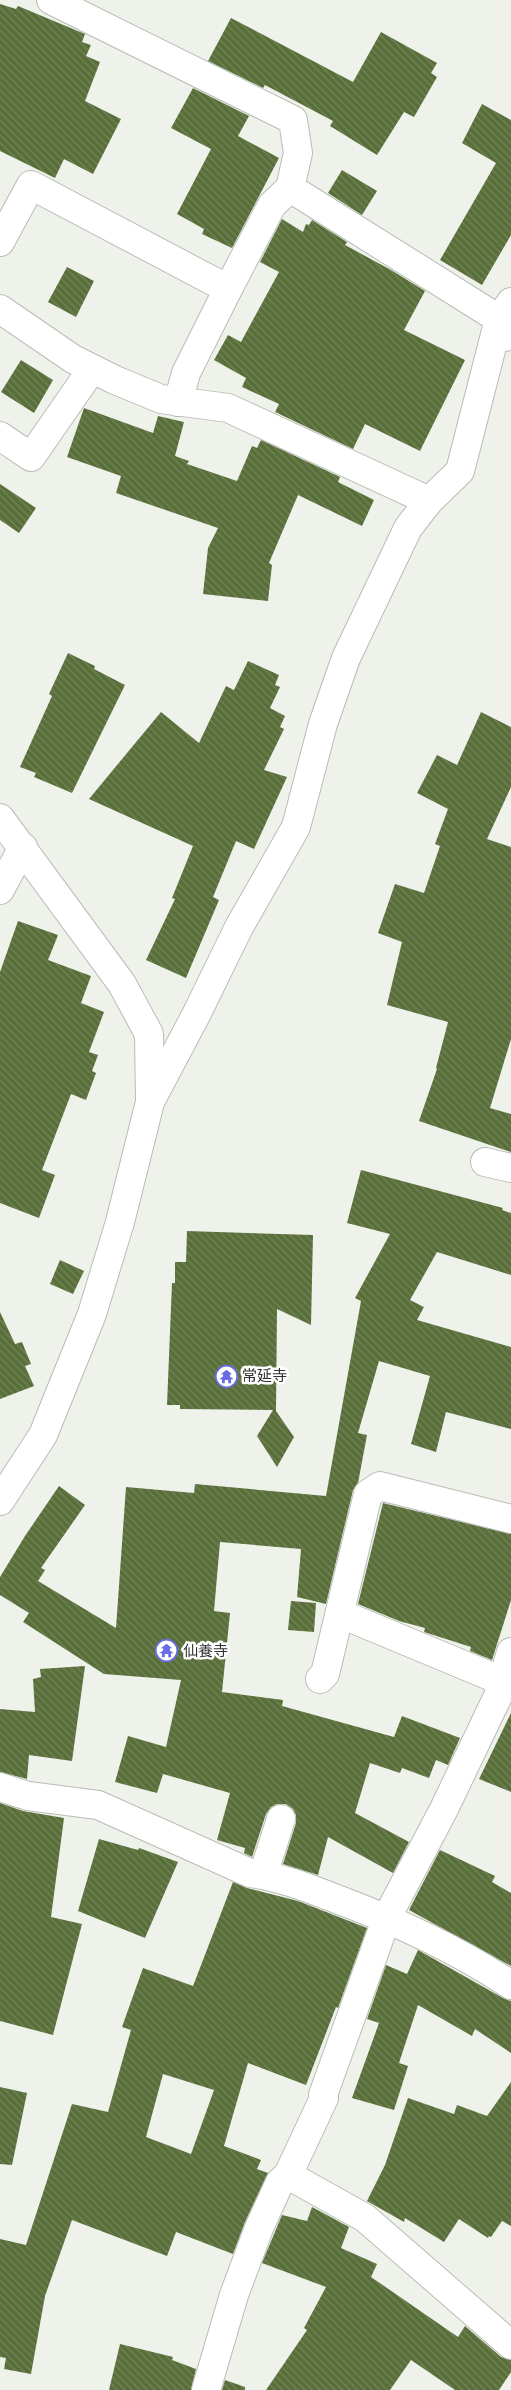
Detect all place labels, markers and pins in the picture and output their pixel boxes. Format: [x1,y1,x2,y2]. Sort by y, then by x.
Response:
temple icon: 常延寺 [214,1364,238,1388]
place label: 常延寺 [242,1367,287,1384]
temple icon: 仙養寺 [155,1639,179,1663]
place label: 仙養寺 [183,1642,228,1659]

